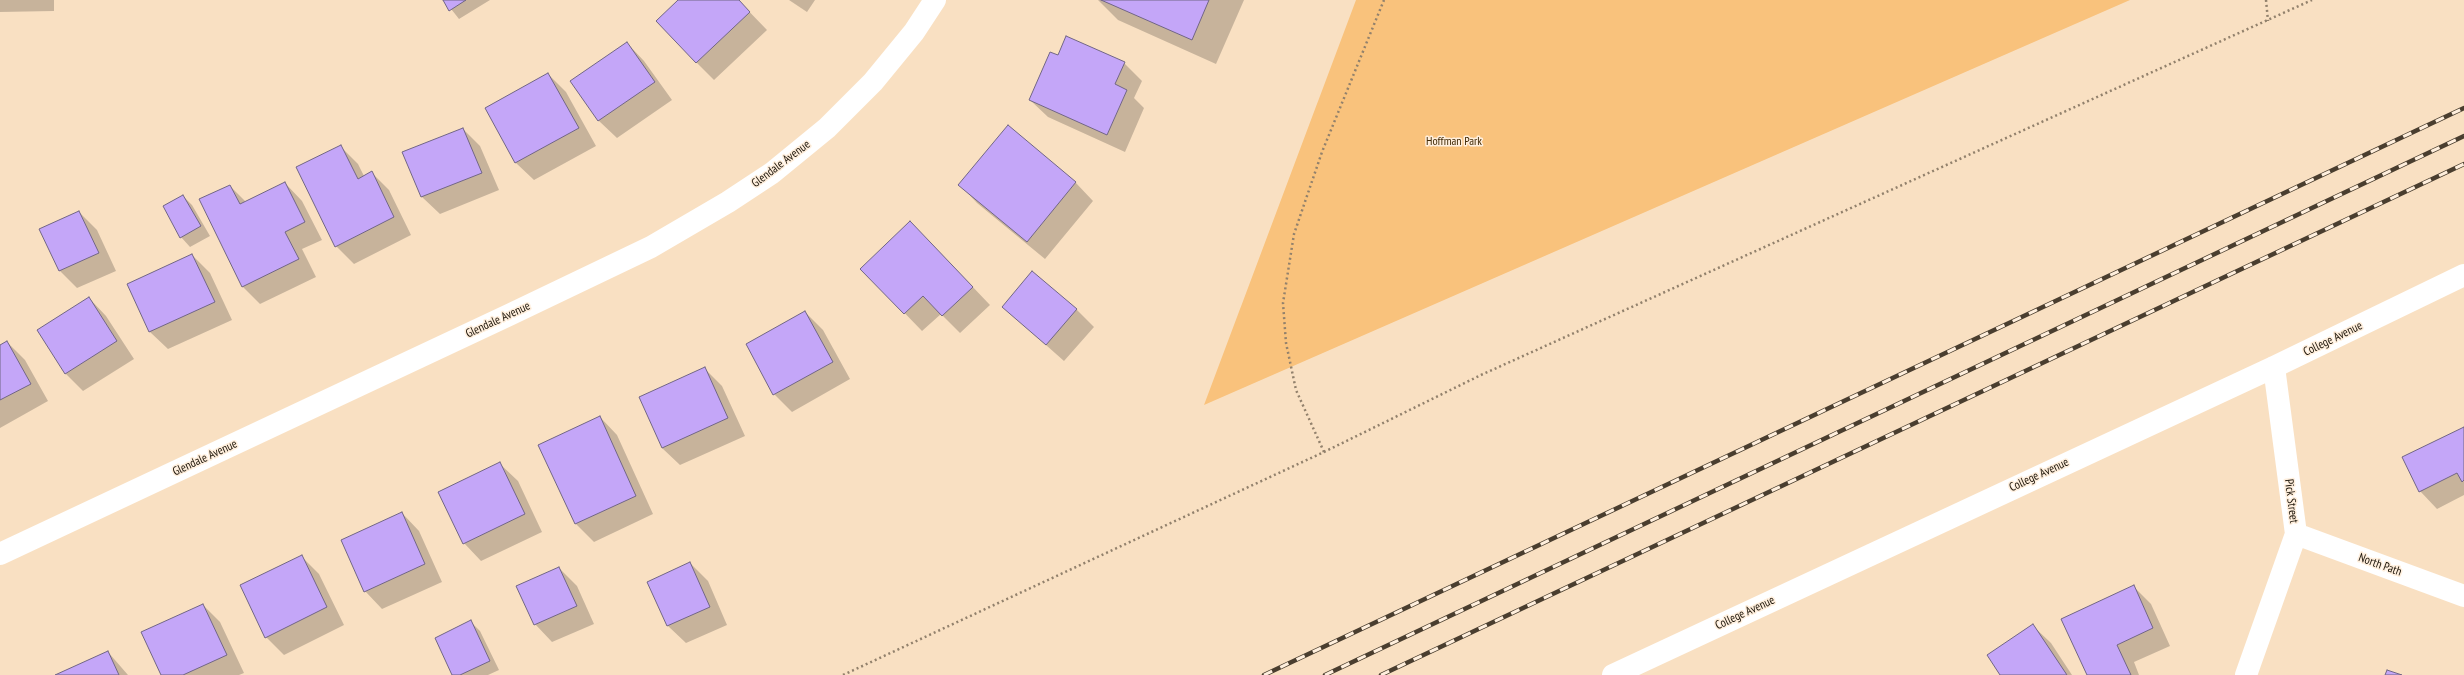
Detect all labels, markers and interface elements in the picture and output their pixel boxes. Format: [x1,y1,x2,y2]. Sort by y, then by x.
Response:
park label: Hoffman Park [1426,135,1482,149]
street label: Glendale Avenue [749,137,813,191]
street label: Glendale Avenue [463,299,533,341]
street label: College Avenue [2301,319,2365,359]
street label: Glendale Avenue [170,437,240,479]
street label: College Avenue [2007,455,2071,495]
street label: Pick Street [2281,478,2301,524]
street label: North Path [2356,551,2404,579]
street label: College Avenue [1713,593,1777,633]

